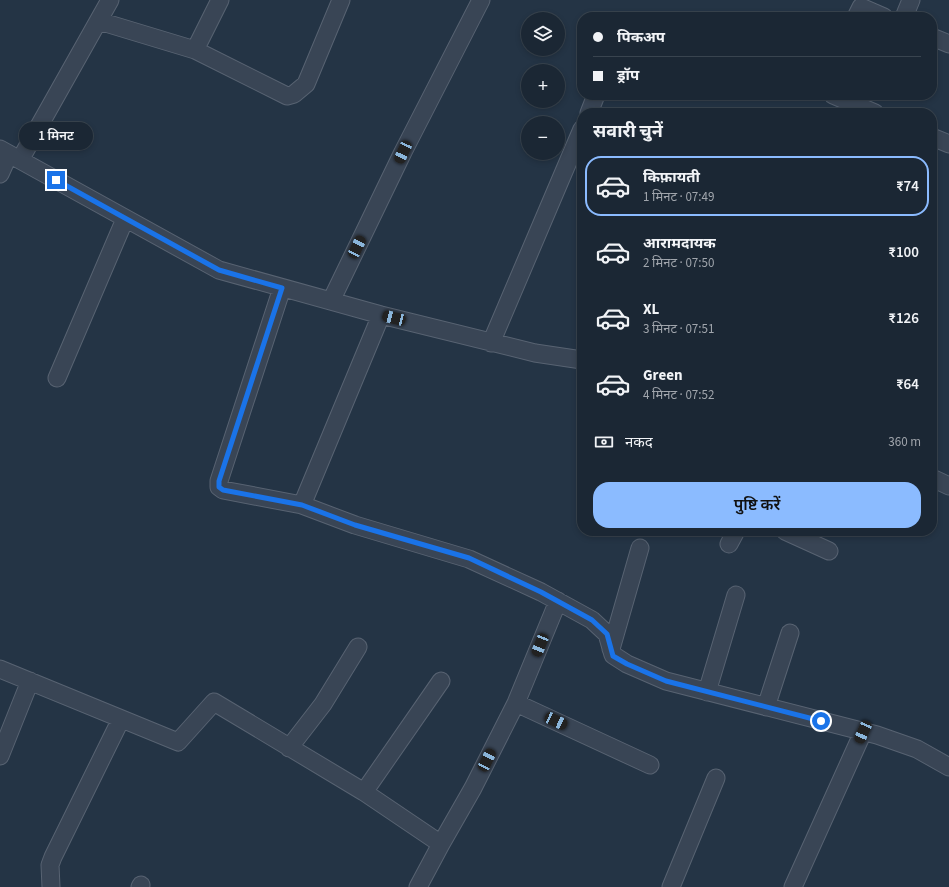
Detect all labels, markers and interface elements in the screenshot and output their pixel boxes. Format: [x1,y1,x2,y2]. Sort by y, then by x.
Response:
map controls [521,12,565,160]
button: layers [521,12,565,56]
text: पिकअप [617,27,665,48]
button: + [521,64,565,108]
text: ड्रॉप [617,65,639,86]
button: − [521,116,565,160]
text: सवारी चुनें [593,119,663,144]
callout: 1 मिनट [19,122,93,150]
text: 1 मिनट [38,127,74,145]
car [392,139,414,165]
text: किफ़ायती [643,167,700,188]
icon: car [595,168,631,204]
route end [47,171,65,189]
text: ₹74 [896,176,919,197]
text: 1 मिनट · 07:49 [643,188,715,206]
text: आरामदायक [643,233,716,254]
car [346,234,368,260]
icon: car [595,234,631,270]
text: ₹100 [888,242,919,263]
text: 2 मिनट · 07:50 [643,254,715,272]
text: XL [643,299,659,320]
icon: car [595,300,631,336]
text: ₹126 [888,308,919,329]
car [381,309,407,327]
text: 3 मिनट · 07:51 [643,320,715,338]
text: Green [643,365,683,386]
icon: car [595,366,631,402]
text: ₹64 [896,374,919,395]
text: 4 मिनट · 07:52 [643,386,715,404]
icon: cash [593,431,615,453]
text: नकद [625,432,653,453]
text: 360 m [888,433,921,451]
button: पुष्टि करें [593,482,921,528]
car [530,632,550,658]
car [543,710,569,732]
route start [812,712,830,730]
car [853,719,873,745]
car [476,747,498,773]

